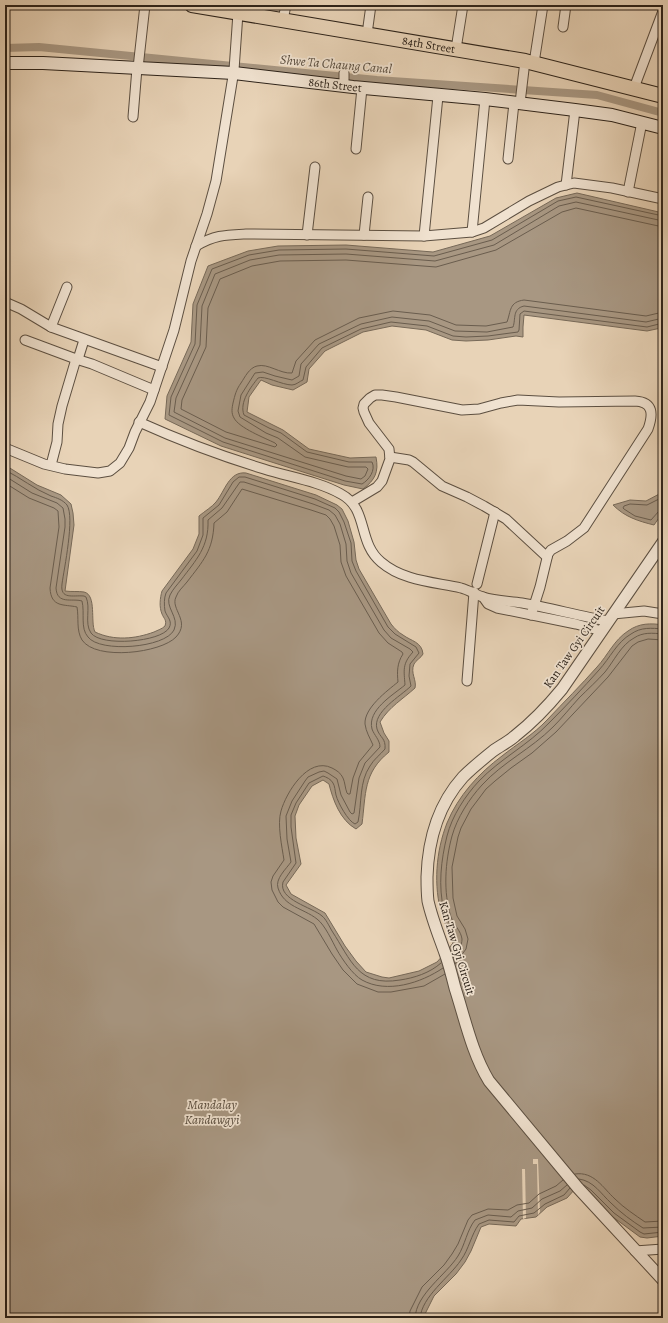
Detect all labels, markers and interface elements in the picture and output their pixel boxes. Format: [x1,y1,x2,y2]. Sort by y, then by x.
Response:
street label: 84th Street [401,32,456,57]
water label: Shwe Ta Chaung Canal [279,51,393,77]
street label: 86th Street [307,74,363,96]
street label: Kan Taw Gyi Circuit [540,603,608,691]
street label: Kan Taw Gyi Circuit [435,899,479,997]
water label: Mandalay Kandawgyi [185,1096,240,1128]

